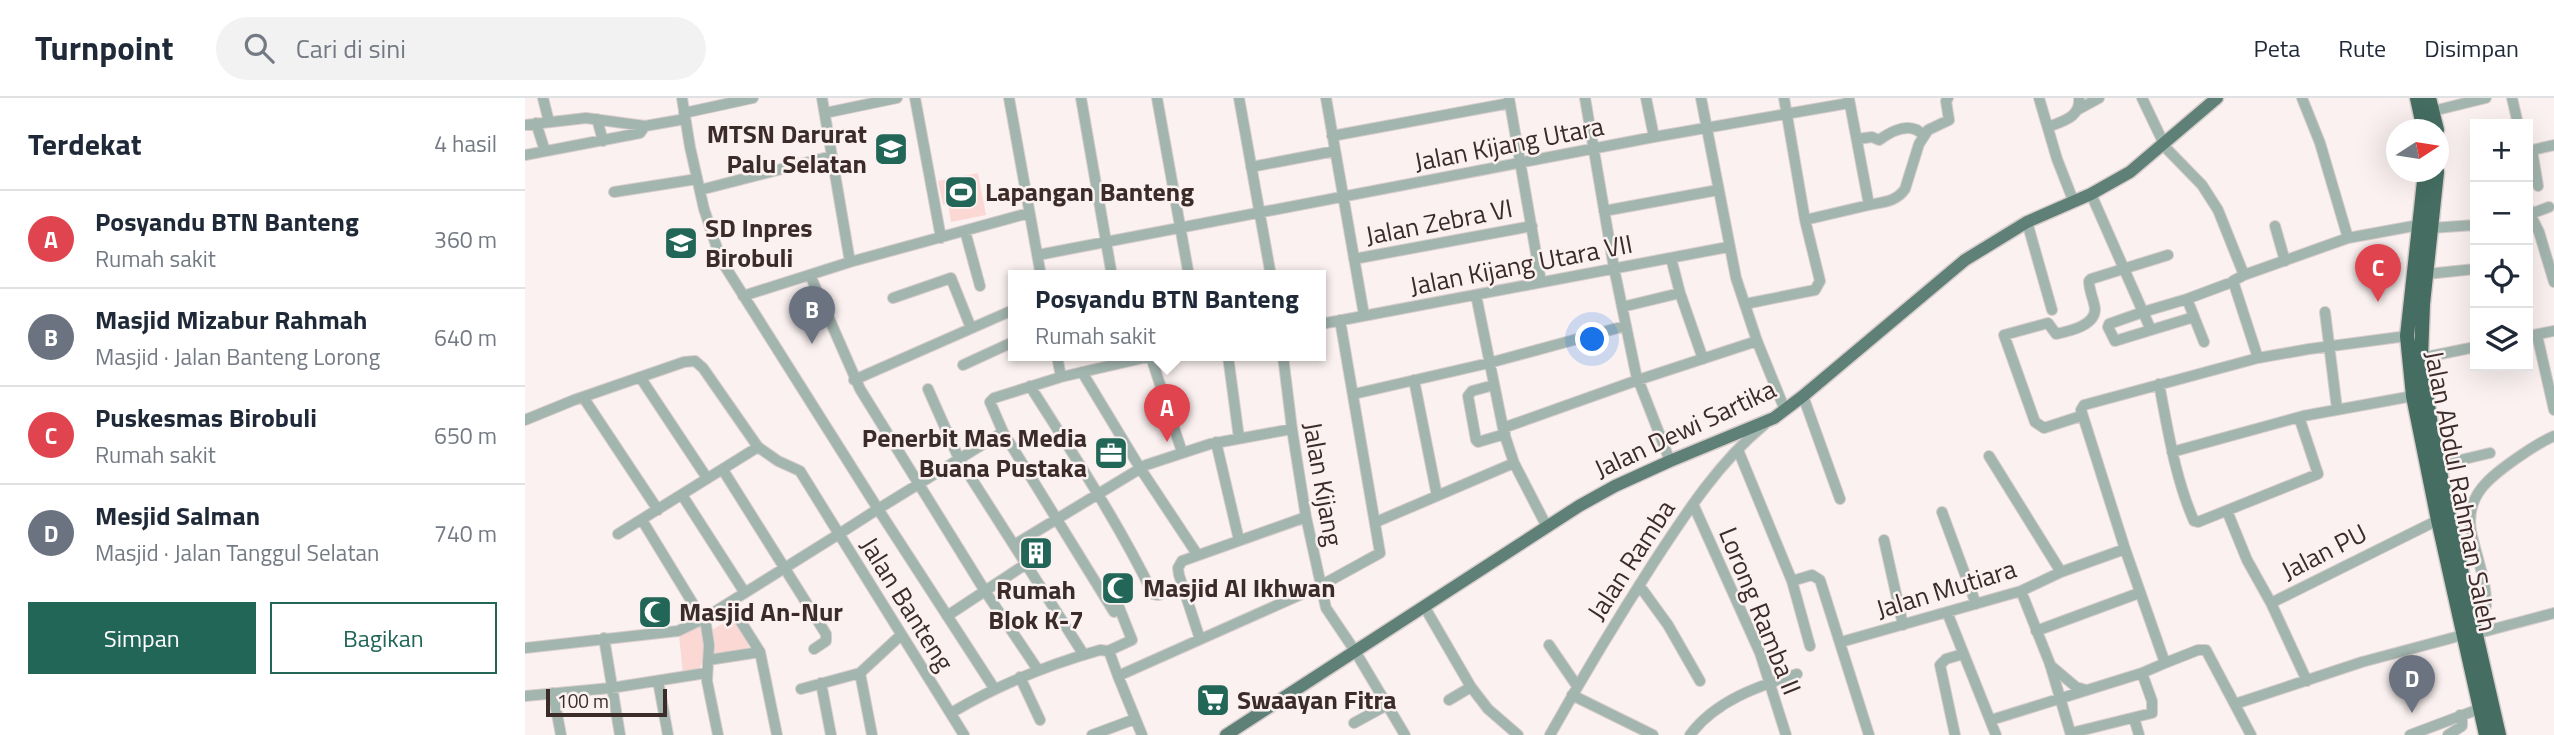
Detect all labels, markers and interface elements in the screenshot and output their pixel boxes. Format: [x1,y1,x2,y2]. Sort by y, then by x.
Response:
search box [216,17,706,80]
text: Turnpoint [35,23,174,73]
icon: search [240,29,278,67]
text: Cari di sini [296,29,406,68]
text: Peta [2254,30,2300,66]
text: Rute [2338,30,2386,66]
text: Disimpan [2424,30,2519,66]
street label: Jalan Kijang Utara [1411,106,1607,181]
place label: MTSN Darurat Palu Selatan [707,114,867,183]
north arrow [2386,119,2449,182]
map controls [2470,119,2533,371]
button: + [2470,119,2533,182]
text: Terdekat [28,121,142,167]
text: 4 hasil [434,126,497,161]
school or university icon: MTSN Darurat Palu Selatan [872,130,910,168]
place label: Lapangan Banteng [985,172,1194,211]
sports icon: Lapangan Banteng [942,173,980,211]
button: − [2470,182,2533,245]
street label: Jalan Zebra VI [1362,188,1516,255]
text: Posyandu BTN Banteng [95,202,359,241]
place label: SD Inpres Birobuli [705,208,813,277]
text: A [44,222,58,257]
text: 360 m [434,222,497,257]
school or university icon: SD Inpres Birobuli [662,224,700,262]
street label: Jalan Kijang Utara VII [1406,224,1636,305]
text: Rumah sakit [95,241,216,276]
pin: C [2355,244,2401,302]
button: locate [2470,245,2533,308]
popup [1008,270,1326,361]
text: Posyandu BTN Banteng [1035,279,1299,318]
pin: B [789,286,835,344]
text: Masjid Mizabur Rahmah [95,300,367,339]
button: layers [2470,308,2533,371]
text: Rumah sakit [1035,318,1156,353]
text: B [44,320,58,355]
text: 640 m [434,320,497,355]
your location [1575,322,1609,356]
text: Masjid · Jalan Banteng Lorong [95,339,380,374]
street label: Jalan Abdul Rahman Saleh [2415,347,2508,635]
street label: Jalan Dewi Sartika [1587,369,1782,488]
pin: A [1144,384,1190,442]
text: Puskesmas Birobuli [95,398,317,437]
text: C [45,418,57,453]
text: 650 m [434,418,497,453]
place label: Penerbit Mas Media Buana Pustaka [862,418,1087,487]
street label: Jalan Kijang [1293,419,1354,549]
office icon: Penerbit Mas Media Buana Pustaka [1092,434,1130,472]
text: Rumah sakit [95,437,216,472]
street label: Jalan Ramba [1577,492,1684,628]
text: Mesjid Salman [95,496,260,535]
street label: Jalan PU [2274,513,2373,590]
text: D [44,516,58,551]
text: 740 m [434,516,497,551]
street label: Lorong Ramba II [1709,521,1812,700]
street label: Jalan Banteng [851,529,964,678]
building icon: Rumah Blok K-7 [1017,534,1055,572]
text: Masjid · Jalan Tanggul Selatan [95,535,379,570]
street label: Jalan Mutiara [1871,549,2021,628]
place label: Masjid Al Ikhwan [1143,568,1336,607]
mosque icon: Masjid Al Ikhwan [1099,569,1137,607]
place label: Rumah Blok K-7 [988,570,1084,639]
place label: Masjid An-Nur [679,592,843,631]
mosque icon: Masjid An-Nur [636,593,674,631]
button: Simpan [28,602,256,674]
button: Bagikan [270,602,497,674]
pin: D [2389,655,2435,713]
place label: Swaayan Fitra [1237,680,1397,719]
supermarket icon: Swaayan Fitra [1194,681,1232,719]
scale bar [546,686,667,718]
text: 100 m [557,686,609,715]

